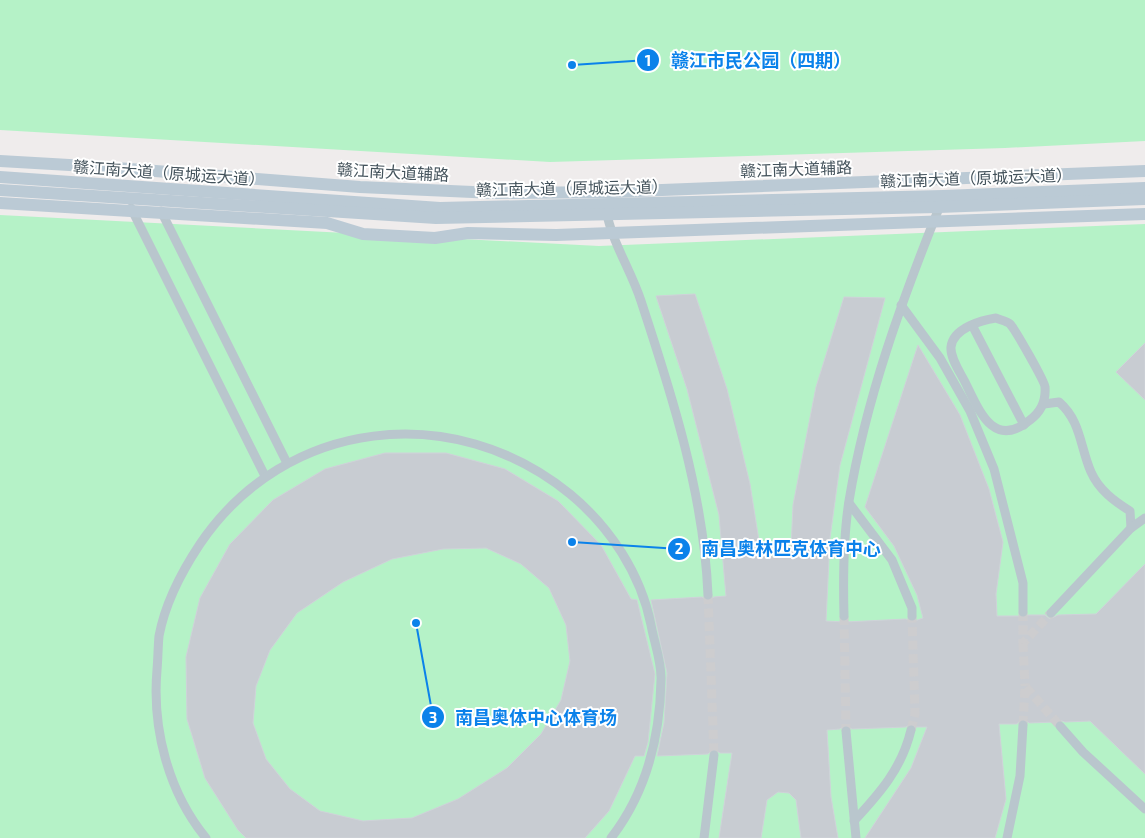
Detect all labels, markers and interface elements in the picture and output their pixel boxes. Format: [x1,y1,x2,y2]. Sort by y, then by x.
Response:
callout: 赣江市民公园（四期） [636,44,861,77]
text: 赣江市民公园（四期） [671,49,851,71]
text: 1 [645,51,651,69]
street label: 赣江南大道（原城运大道） [73,156,265,189]
street label: 赣江南大道辅路 [740,157,852,180]
street label: 赣江南大道辅路 [337,159,449,184]
street label: 赣江南大道（原城运大道） [880,165,1072,190]
street label: 赣江南大道（原城运大道） [476,176,668,199]
callout: 南昌奥林匹克体育中心 [666,533,891,566]
text: 南昌奥林匹克体育中心 [701,537,881,559]
text: 2 [675,539,684,557]
callout: 南昌奥体中心体育场 [420,701,627,734]
text: 南昌奥体中心体育场 [455,706,617,728]
text: 3 [429,708,437,726]

